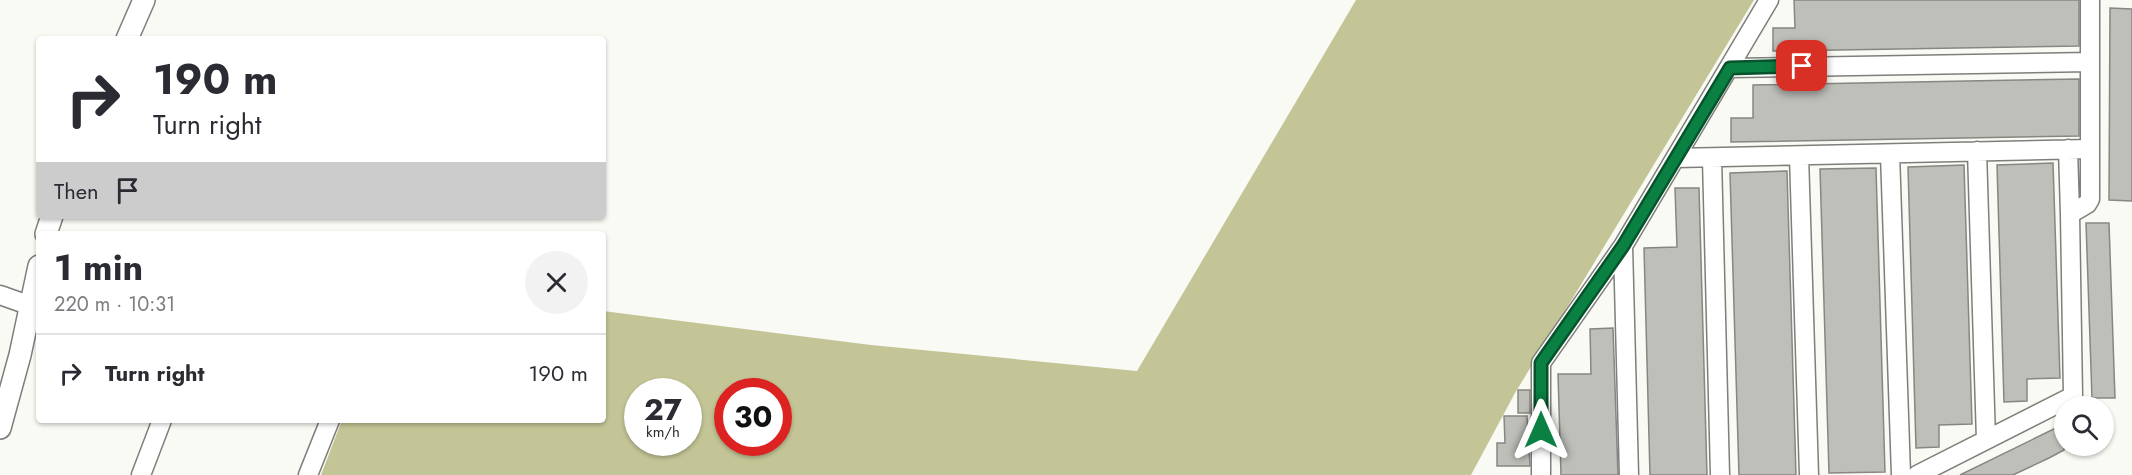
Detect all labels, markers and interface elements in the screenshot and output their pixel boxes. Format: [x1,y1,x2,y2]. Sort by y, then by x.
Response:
pin [1776,40,1827,91]
text: 190 m [153,49,277,110]
icon: arrive [1785,49,1818,82]
icon: right [54,60,132,138]
text: Turn right [153,105,261,144]
icon: arrive [111,174,144,207]
text: Then [54,175,99,207]
text: 1 min [54,241,143,293]
button: close [525,251,588,314]
text: 220 m · 10:31 [54,290,175,319]
icon: right [54,357,87,390]
text: Turn right [105,357,205,389]
text: 190 m [528,357,588,389]
speed limit sign: 30 [714,378,792,456]
text: 27 [644,388,682,431]
map controls [2054,396,2114,456]
button: search [2054,396,2114,456]
position arrow [1509,398,1573,462]
text: km/h [646,421,680,443]

